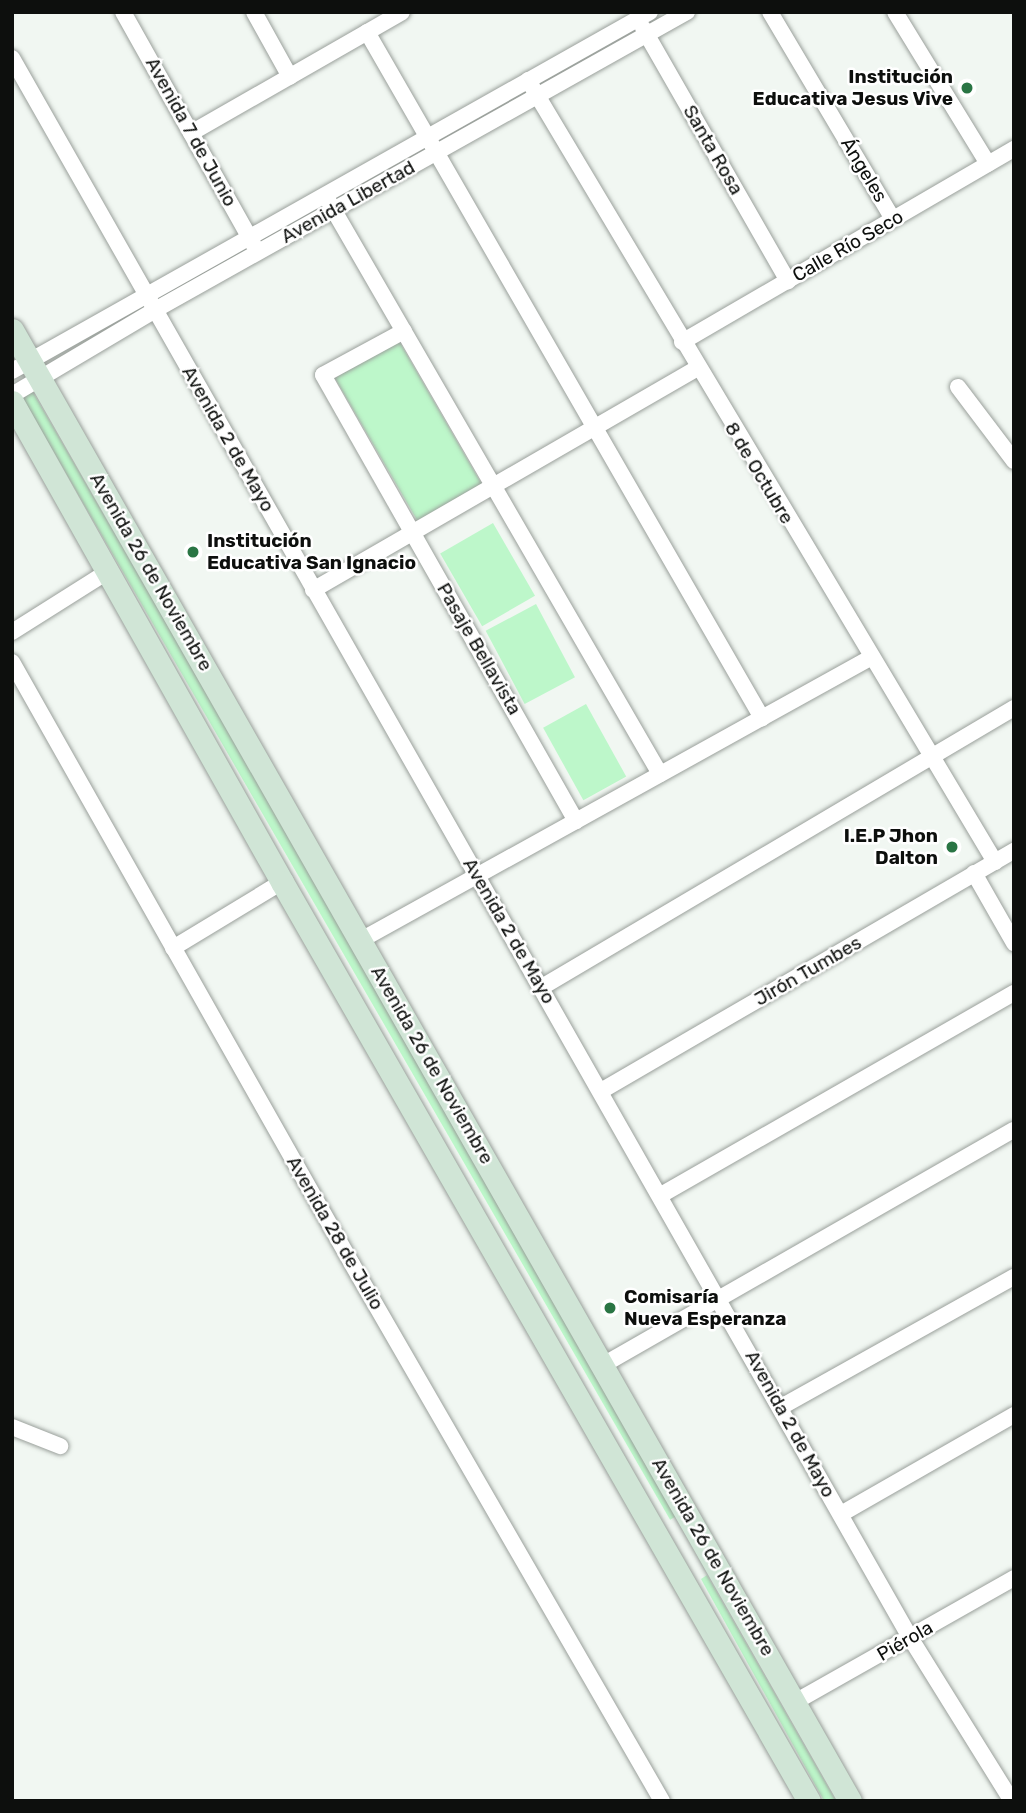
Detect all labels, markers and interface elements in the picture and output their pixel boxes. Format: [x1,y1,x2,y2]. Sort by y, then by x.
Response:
street label: Avenida 7 de Junio [141,53,241,211]
place label: Institución Educativa Jesus Vive [752,66,953,110]
marker: Institución Educativa Jesus Vive [959,80,975,96]
street label: Santa Rosa [678,101,748,199]
street label: Ángeles [836,134,892,206]
street label: Avenida Libertad [277,156,419,248]
street label: Calle Río Seco [789,205,907,287]
street label: Avenida 2 de Mayo [177,362,279,516]
street label: 8 de Octubre [720,418,798,528]
street label: Avenida 26 de Noviembre [85,469,217,675]
place label: Institución Educativa San Ignacio [207,530,416,574]
marker: Institución Educativa San Ignacio [185,544,201,560]
street label: Pasaje Bellavista [432,579,526,719]
place label: I.E.P Jhon Dalton [843,825,938,869]
marker: I.E.P Jhon Dalton [944,839,960,855]
street label: Avenida 2 de Mayo [458,854,560,1008]
street label: Jirón Tumbes [750,931,866,1011]
street label: Avenida 26 de Noviembre [366,962,498,1168]
street label: Avenida 28 de Julio [282,1152,388,1314]
place label: Comisaría Nueva Esperanza [624,1286,786,1330]
marker: Comisaría Nueva Esperanza [602,1300,618,1316]
street label: Avenida 2 de Mayo [740,1347,840,1501]
street label: Avenida 26 de Noviembre [647,1454,779,1660]
street label: Piérola [873,1616,937,1666]

